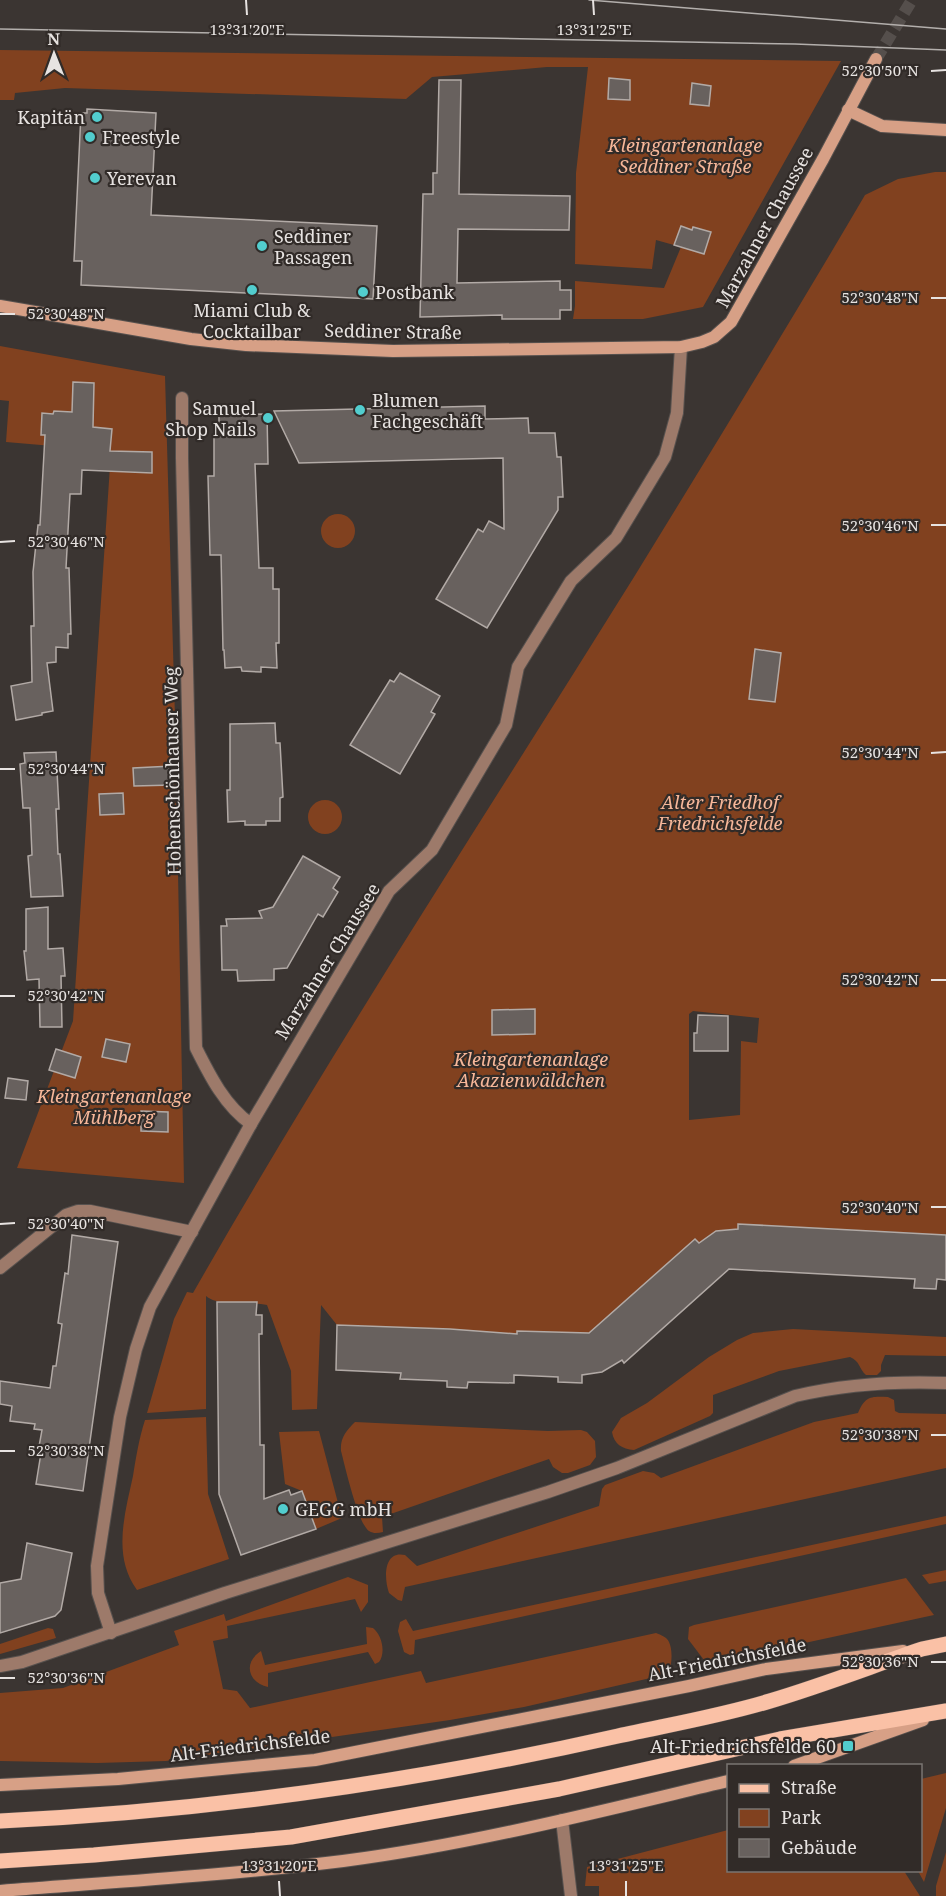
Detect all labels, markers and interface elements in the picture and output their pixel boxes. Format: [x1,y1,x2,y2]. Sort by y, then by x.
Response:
text: 13°31'20"E [209,19,285,39]
text: 13°31'25"E [556,19,632,39]
north arrow [24,24,84,84]
text: N [47,28,61,50]
text: 52°30'50"N [841,60,919,80]
place label: Kapitän [17,105,85,129]
marker: Kapitän [90,110,104,124]
place label: Freestyle [102,125,180,149]
marker: Freestyle [83,130,97,144]
park label: Kleingartenanlage Seddiner Straße [607,133,762,178]
street label: Marzahner Chaussee [710,142,818,312]
place label: Yerevan [106,166,177,190]
marker: Yerevan [88,171,102,185]
place label: Seddiner Passagen [274,224,353,269]
marker: Seddiner Passagen [255,239,269,253]
place label: Postbank [375,280,455,304]
marker: Miami Club & Cocktailbar [245,283,259,297]
marker: Postbank [356,285,370,299]
text: 52°30'48"N [841,287,919,307]
place label: Miami Club & Cocktailbar [193,298,311,343]
text: 52°30'48"N [27,303,105,323]
street label: Seddiner Straße [324,318,462,344]
place label: Blumen Fachgeschäft [372,388,483,433]
place label: Samuel Shop Nails [165,396,256,441]
marker: Blumen Fachgeschäft [353,403,367,417]
marker: Samuel Shop Nails [261,411,275,425]
text: 52°30'46"N [841,515,919,535]
text: 52°30'46"N [27,531,105,551]
street label: Hohenschönhauser Weg [158,666,186,876]
text: 52°30'44"N [841,742,919,762]
text: 52°30'44"N [27,758,105,778]
park label: Alter Friedhof Friedrichsfelde [657,790,783,835]
street label: Marzahner Chaussee [269,878,385,1044]
text: 52°30'42"N [841,969,919,989]
text: 52°30'42"N [27,985,105,1005]
park label: Kleingartenanlage Akazienwäldchen [453,1047,608,1092]
park label: Kleingartenanlage Mühlberg [36,1084,191,1129]
text: 52°30'40"N [841,1197,919,1217]
text: 52°30'40"N [27,1213,105,1233]
text: 52°30'38"N [841,1424,919,1444]
text: 52°30'38"N [27,1440,105,1460]
place label: GEGG mbH [295,1497,392,1521]
marker: GEGG mbH [276,1502,290,1516]
street label: Alt-Friedrichsfelde [646,1632,808,1686]
text: 52°30'36"N [841,1651,919,1671]
text: 52°30'36"N [27,1667,105,1687]
street label: Alt-Friedrichsfelde [169,1723,331,1767]
place label: Alt-Friedrichsfelde 60 [650,1734,836,1758]
marker: Alt-Friedrichsfelde 60 [841,1739,855,1753]
legend [727,1764,922,1872]
text: Straße [781,1775,837,1799]
text: Park [781,1805,821,1829]
text: Gebäude [781,1835,857,1859]
text: 13°31'20"E [241,1855,317,1875]
text: 13°31'25"E [588,1855,664,1875]

